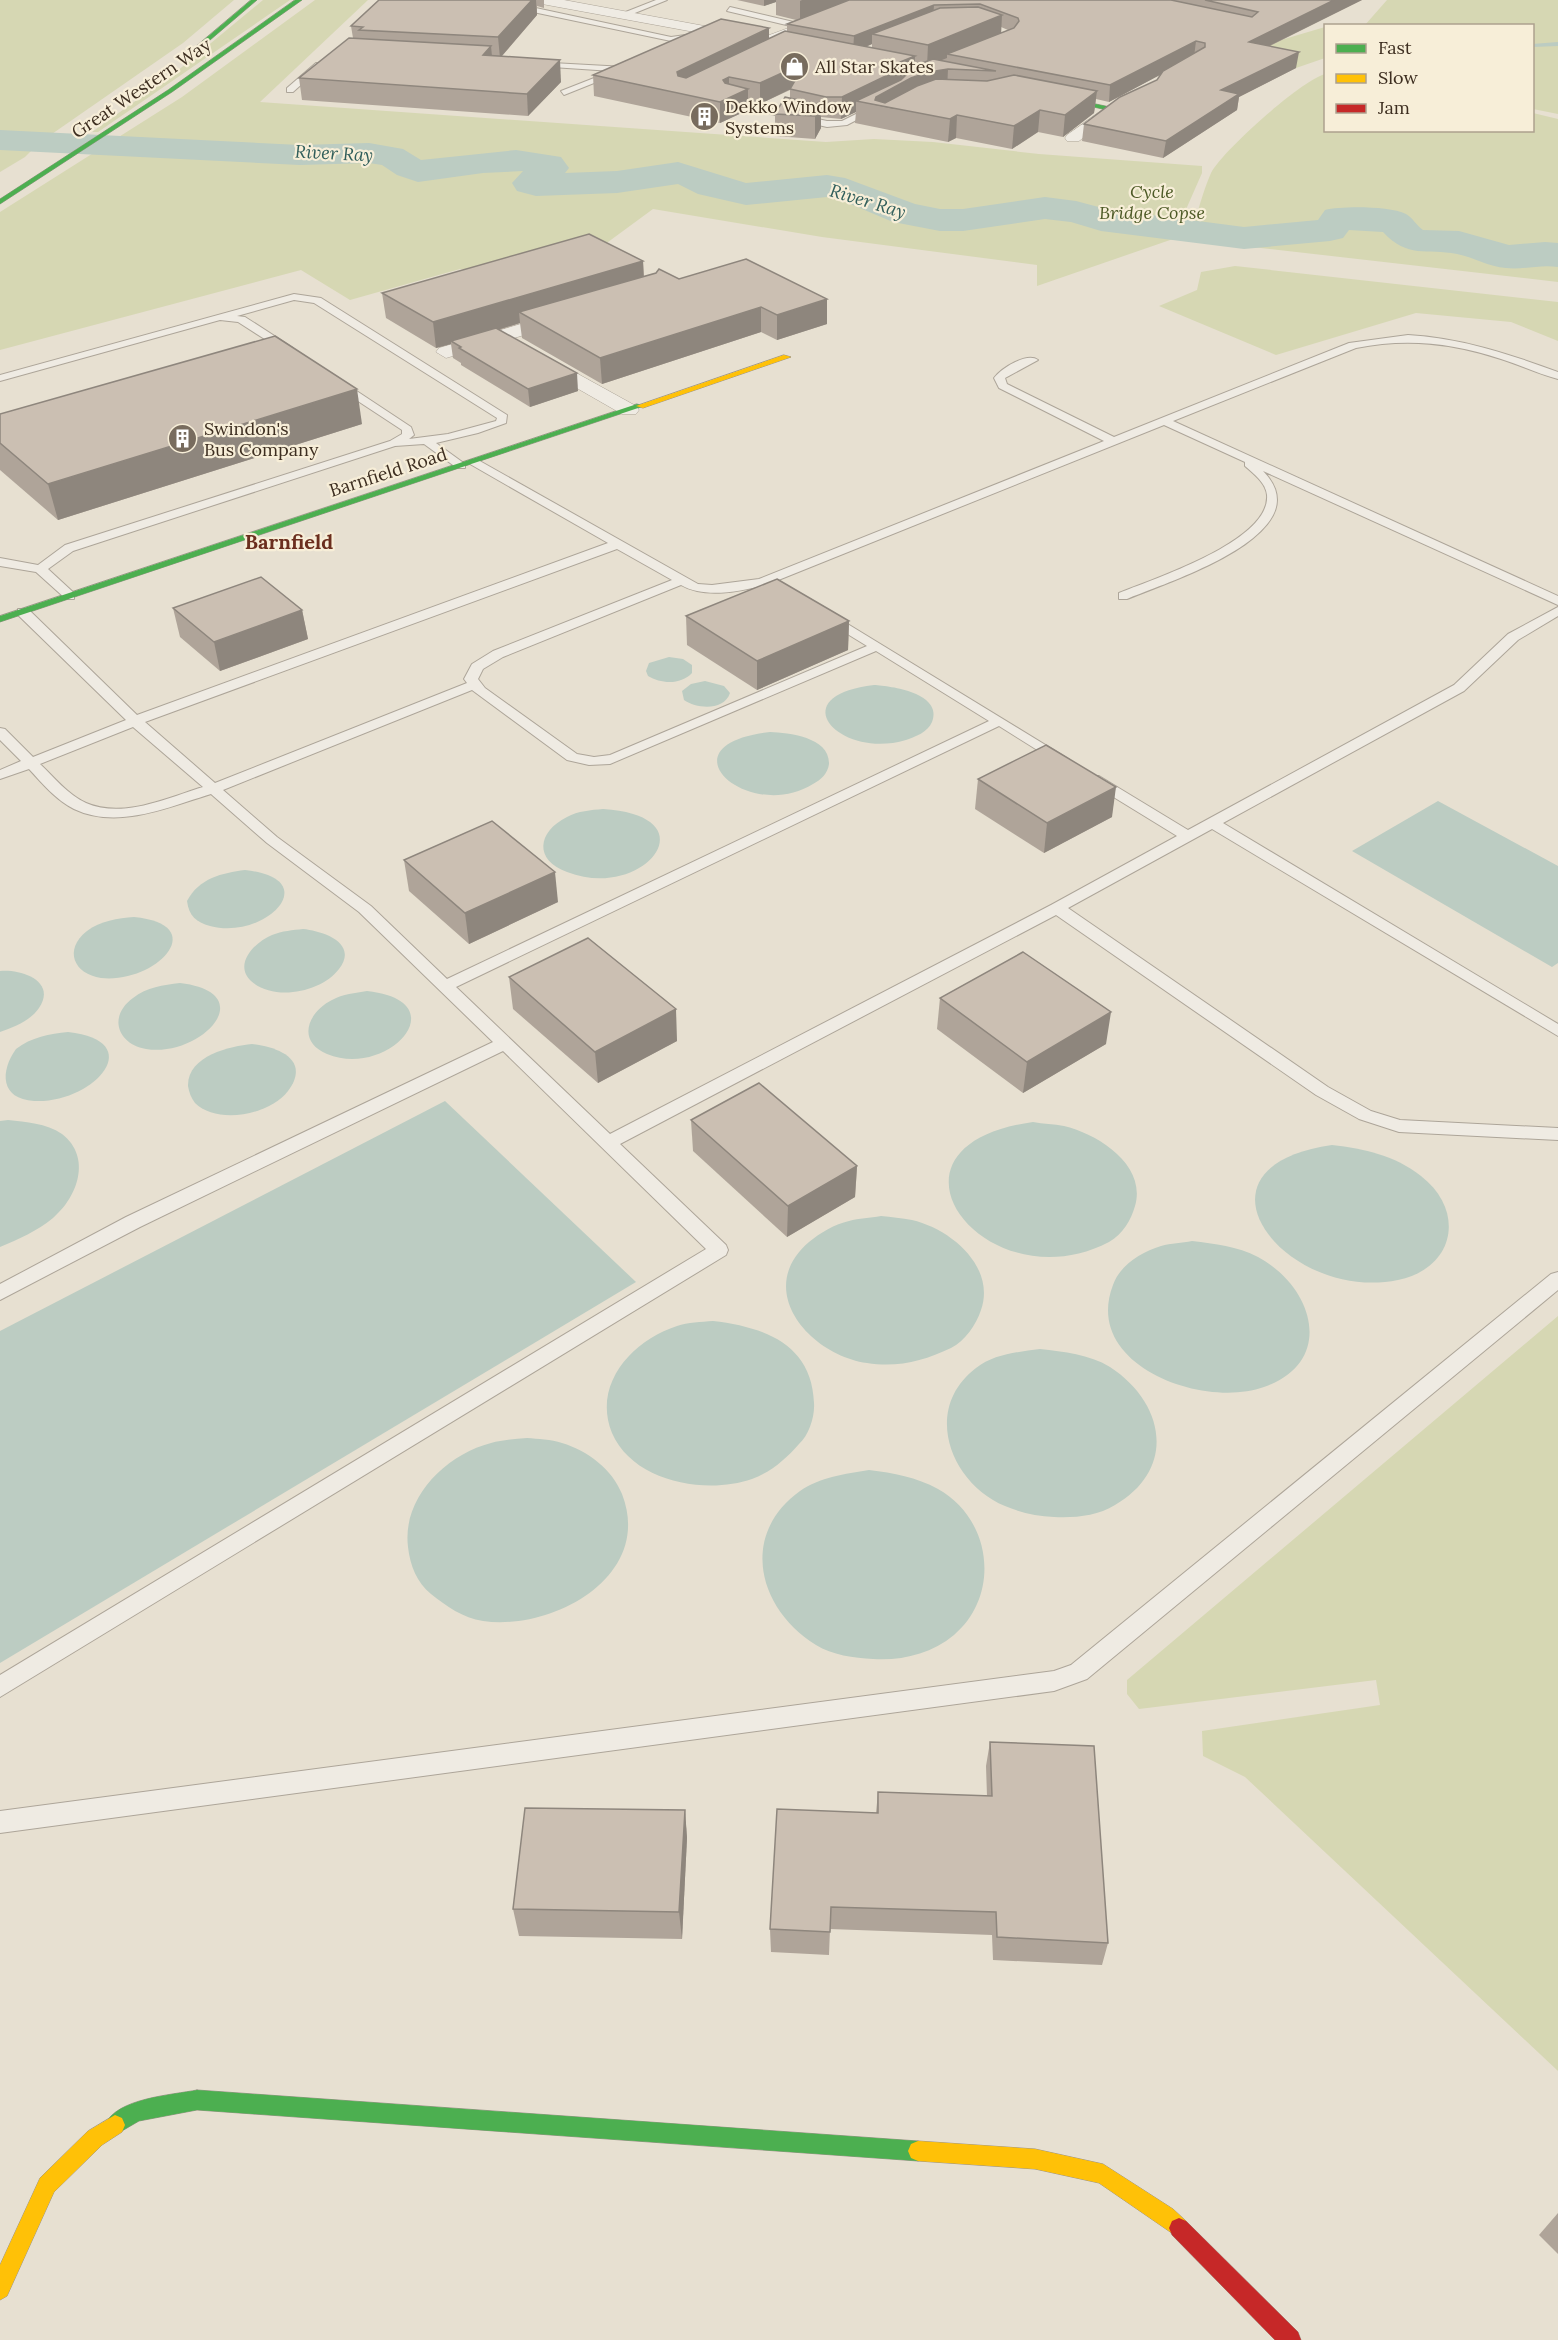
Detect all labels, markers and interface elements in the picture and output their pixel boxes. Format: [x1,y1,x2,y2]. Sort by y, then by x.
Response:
legend [1324,24,1534,132]
street label: Great Western Way [67,33,216,143]
text: Fast [1378,36,1412,59]
shop icon: All Star Skates [778,50,810,82]
place label: All Star Skates [814,55,934,78]
text: Slow [1378,66,1418,89]
place label: Dekko Window Systems [725,95,852,139]
text: Jam [1377,96,1410,119]
building icon: Dekko Window Systems [688,100,720,132]
water label: River Ray [294,139,374,167]
water label: River Ray [827,179,909,223]
park label: Cycle Bridge Copse [1099,180,1205,224]
place label: Swindon's Bus Company [204,417,319,461]
building icon: Swindon's Bus Company [167,422,199,454]
street label: Barnfield Road [326,442,450,502]
district label: Barnfield [245,529,333,554]

